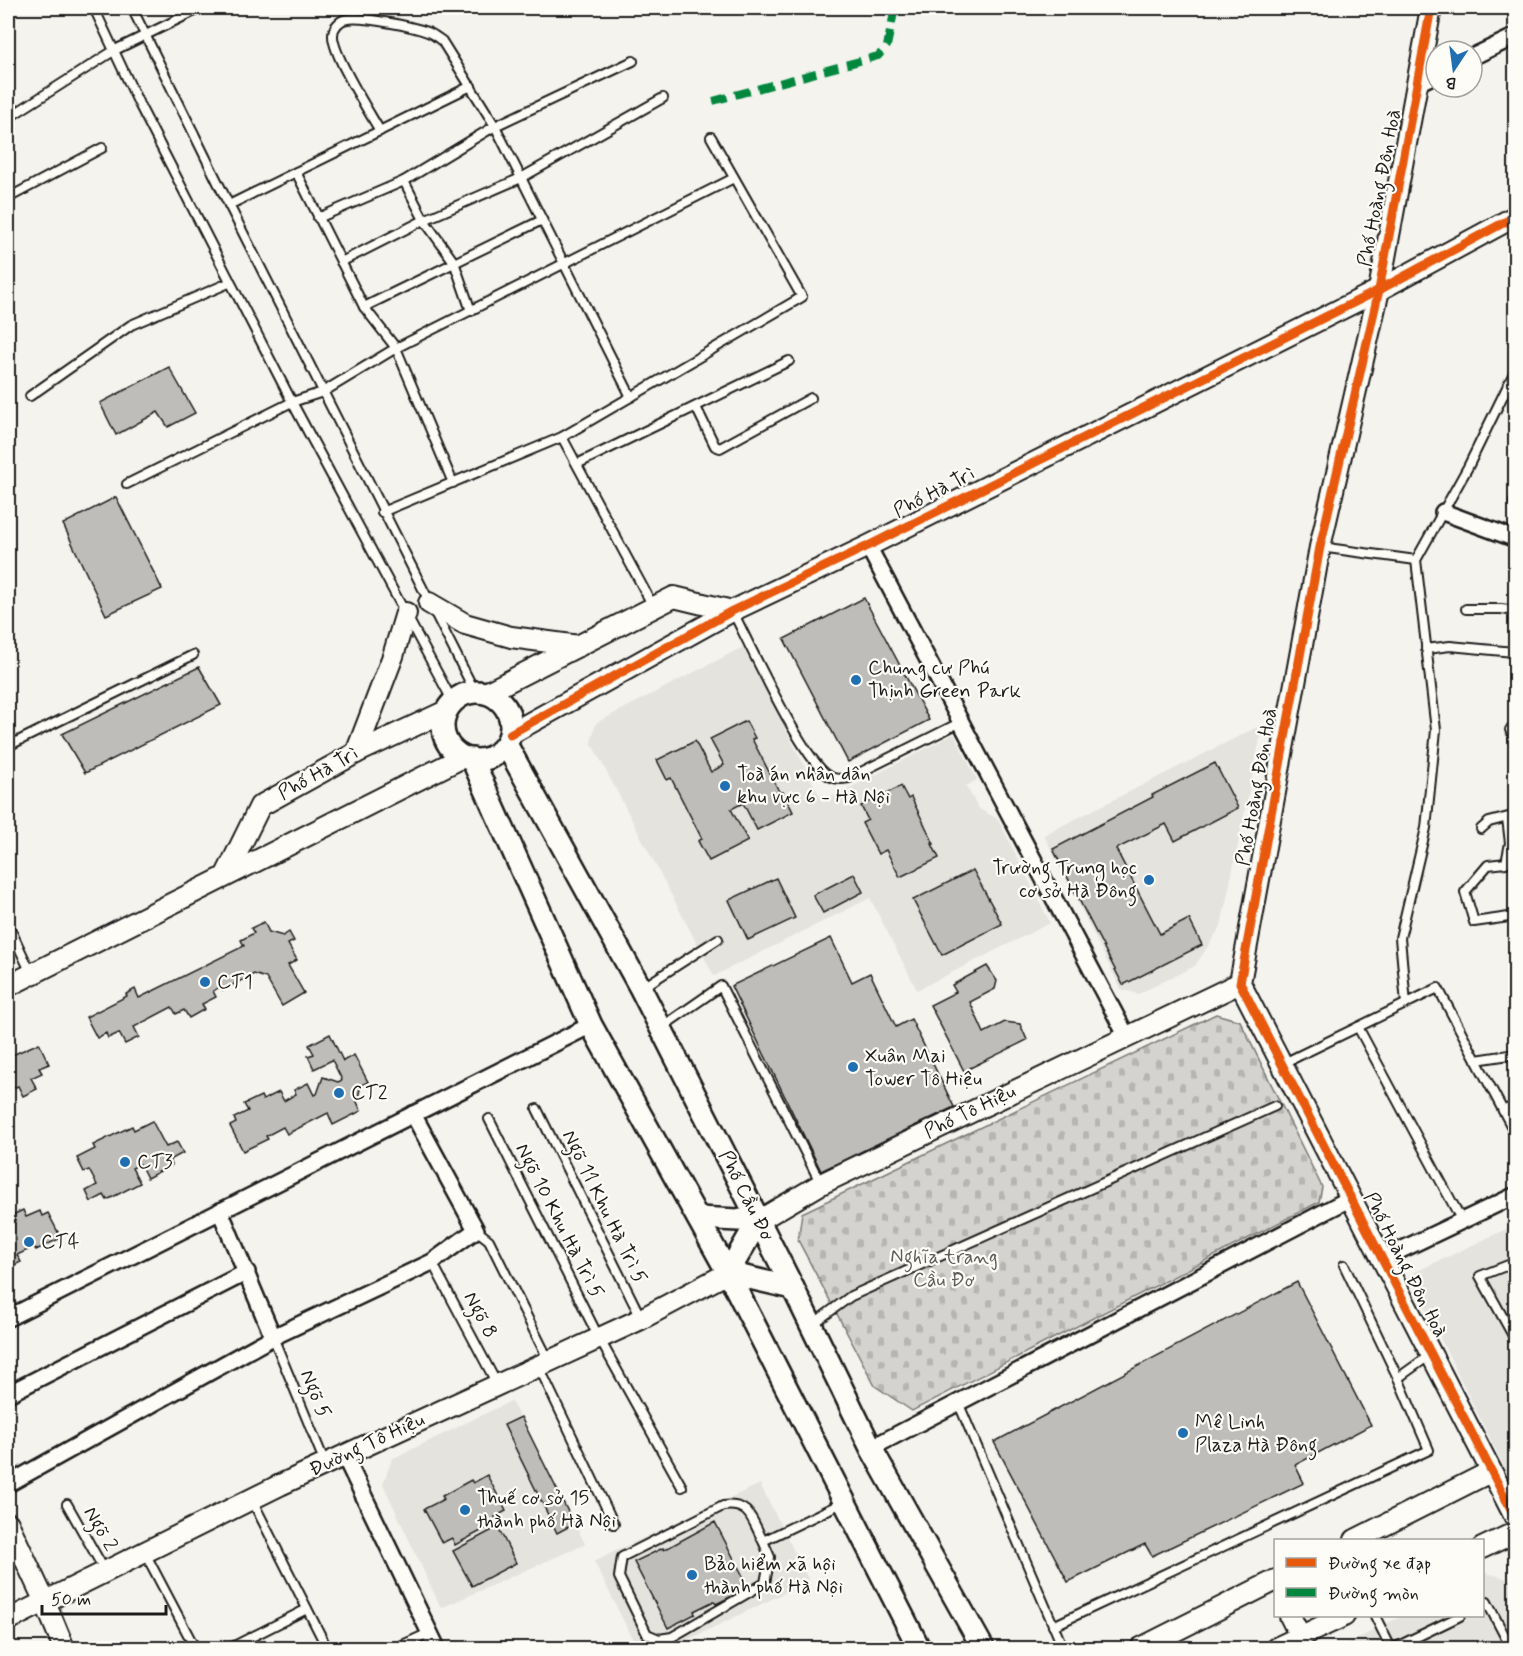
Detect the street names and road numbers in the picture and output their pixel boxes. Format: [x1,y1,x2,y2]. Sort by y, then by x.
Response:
street label: Phố Hoàng Đôn Hoà [1351,107,1410,270]
street label: Phố Hà Trì [889,461,979,525]
street label: Phố Hoàng Đôn Hoà [1230,706,1286,868]
street label: Phố Hà Trì [273,741,363,807]
street label: Phố Tô Hiệu [920,1078,1020,1146]
street label: Ngõ 11 Khu Hà Trì 5 [553,1126,653,1289]
street label: Ngõ 10 Khu Hà Trì 5 [506,1139,610,1304]
street label: Phố Cầu Đơ [712,1146,780,1246]
street label: Phố Hoàng Đôn Hoà [1355,1188,1453,1343]
street label: Ngõ 8 [455,1287,503,1344]
street label: Ngõ 5 [291,1366,337,1423]
street label: Đường Tô Hiệu [305,1407,430,1485]
street label: Ngõ 2 [75,1502,124,1557]

